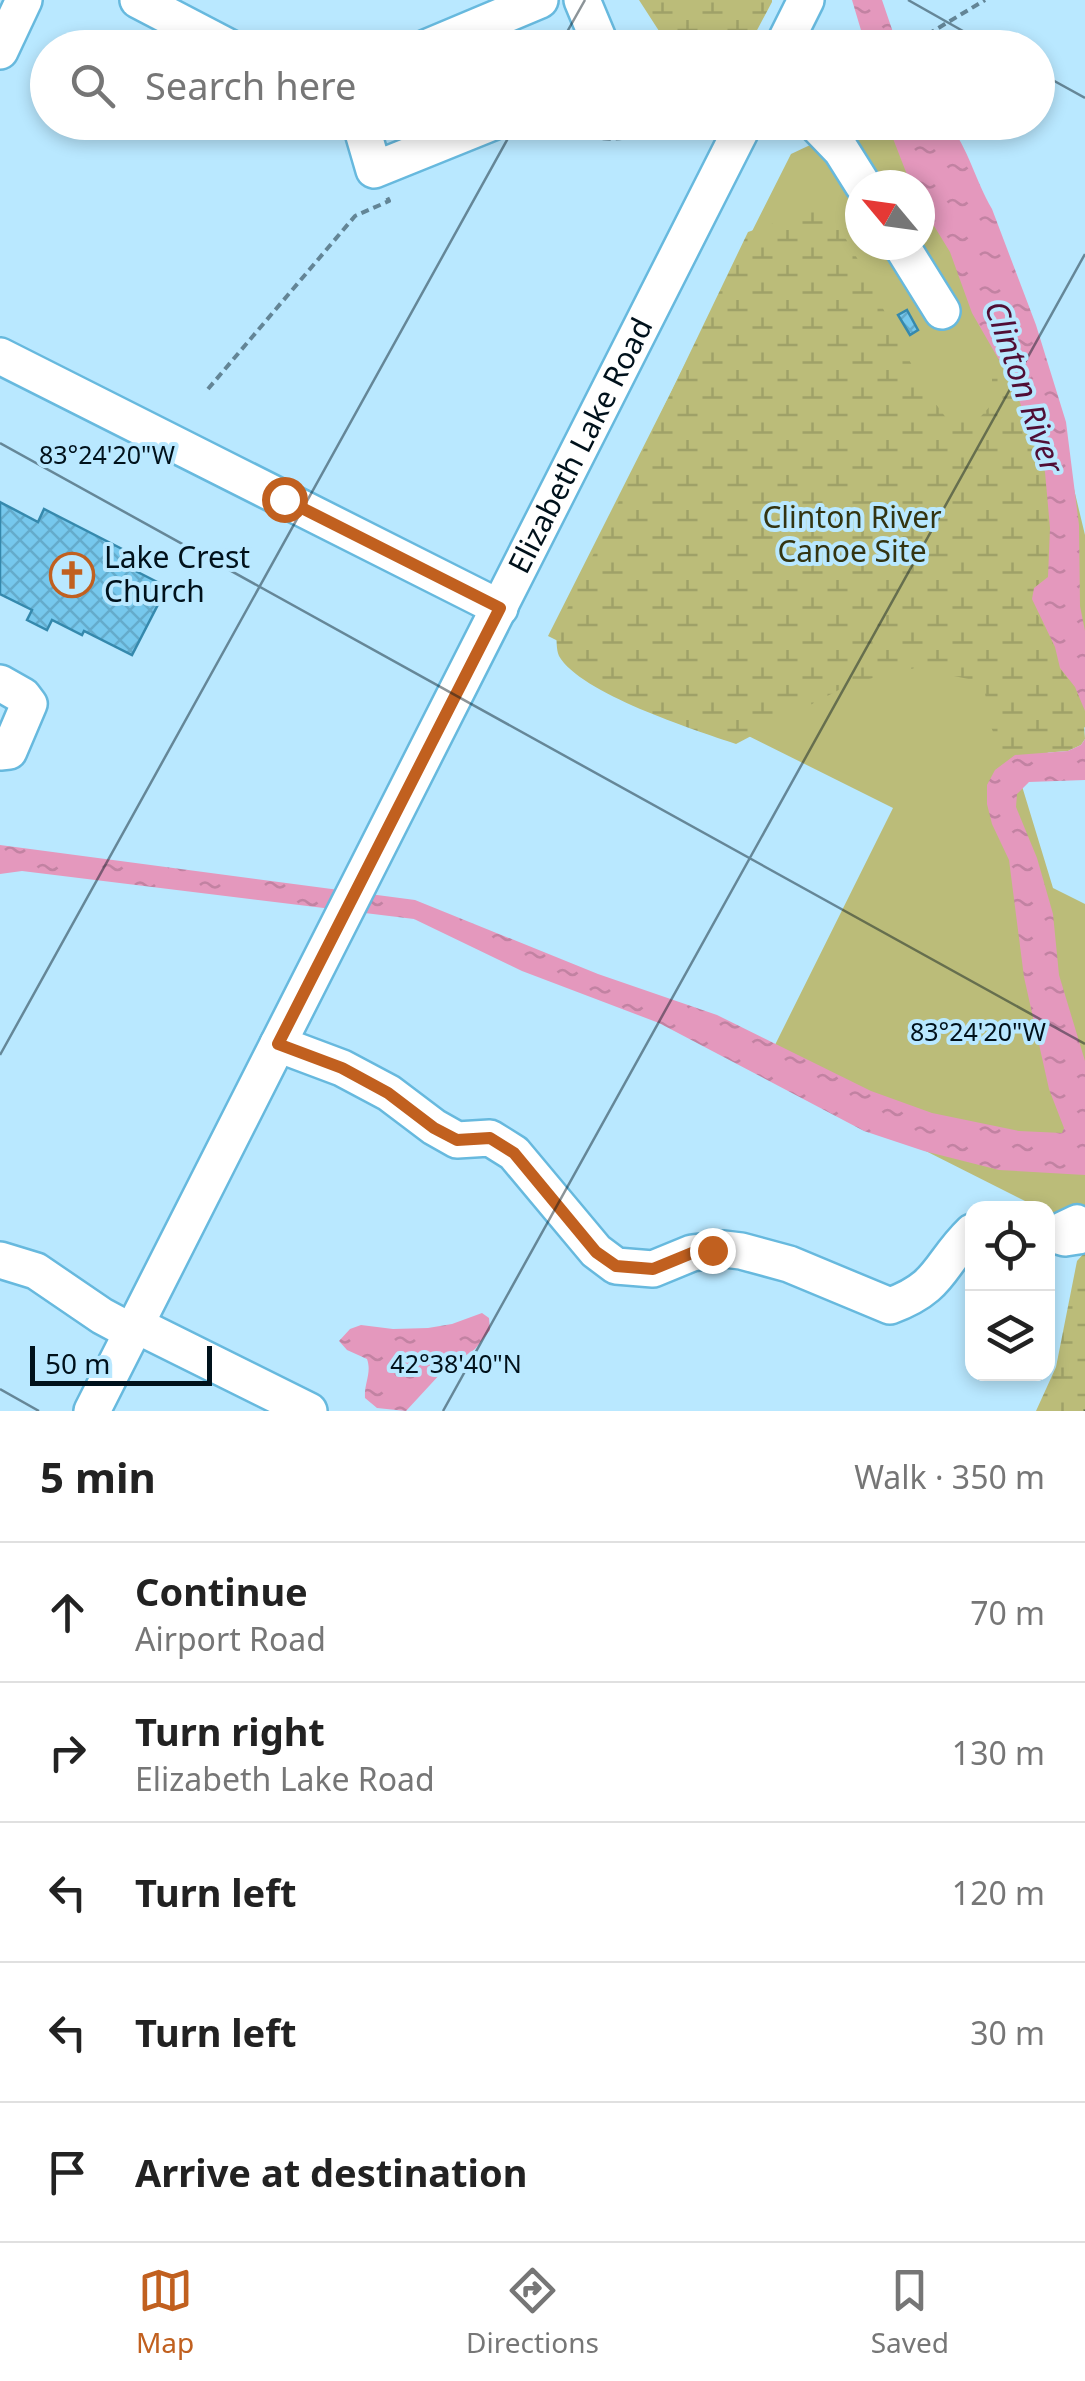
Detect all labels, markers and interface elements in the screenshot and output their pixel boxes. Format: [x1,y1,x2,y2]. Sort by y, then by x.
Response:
search box [30,30,1055,140]
icon: search [65,58,120,113]
text: Search here [145,59,356,111]
north arrow [845,170,935,260]
water label: Clinton River [976,295,1075,480]
street label: Elizabeth Lake Road [498,310,661,580]
text: 83°24'20"W [39,437,175,471]
route start [262,477,308,523]
park label: Clinton River Canoe Site [762,496,942,571]
place label: Lake Crest Church [104,536,250,611]
church icon: Lake Crest Church [49,552,95,598]
text: 83°24'20"W [910,1014,1046,1048]
map controls [965,1201,1055,1381]
button: locate [965,1201,1055,1291]
route end [690,1228,736,1274]
button: layers [965,1291,1055,1381]
scale bar [30,1341,212,1386]
text: 50 m [45,1344,111,1382]
text: 42°38'40"N [390,1346,522,1380]
text: 5 min [40,1448,156,1505]
text: Walk · 350 m [854,1455,1045,1498]
text: Continue [135,1565,308,1617]
icon: ahead [40,1585,95,1640]
text: 70 m [970,1591,1045,1634]
text: Airport Road [135,1617,326,1660]
text: Turn right [135,1705,325,1757]
icon: right [40,1725,95,1780]
text: 130 m [952,1731,1045,1774]
text: Elizabeth Lake Road [135,1757,435,1800]
icon: left [40,1865,95,1920]
text: Turn left [135,1866,297,1918]
text: 120 m [952,1871,1045,1914]
icon: left [40,2005,95,2060]
text: Turn left [135,2006,297,2058]
text: 30 m [970,2011,1045,2054]
icon: arrive [40,2145,95,2200]
text: Arrive at destination [135,2146,527,2198]
tab: Map [136,2263,194,2361]
tab: Directions [466,2263,599,2361]
tab: Saved [871,2263,949,2361]

